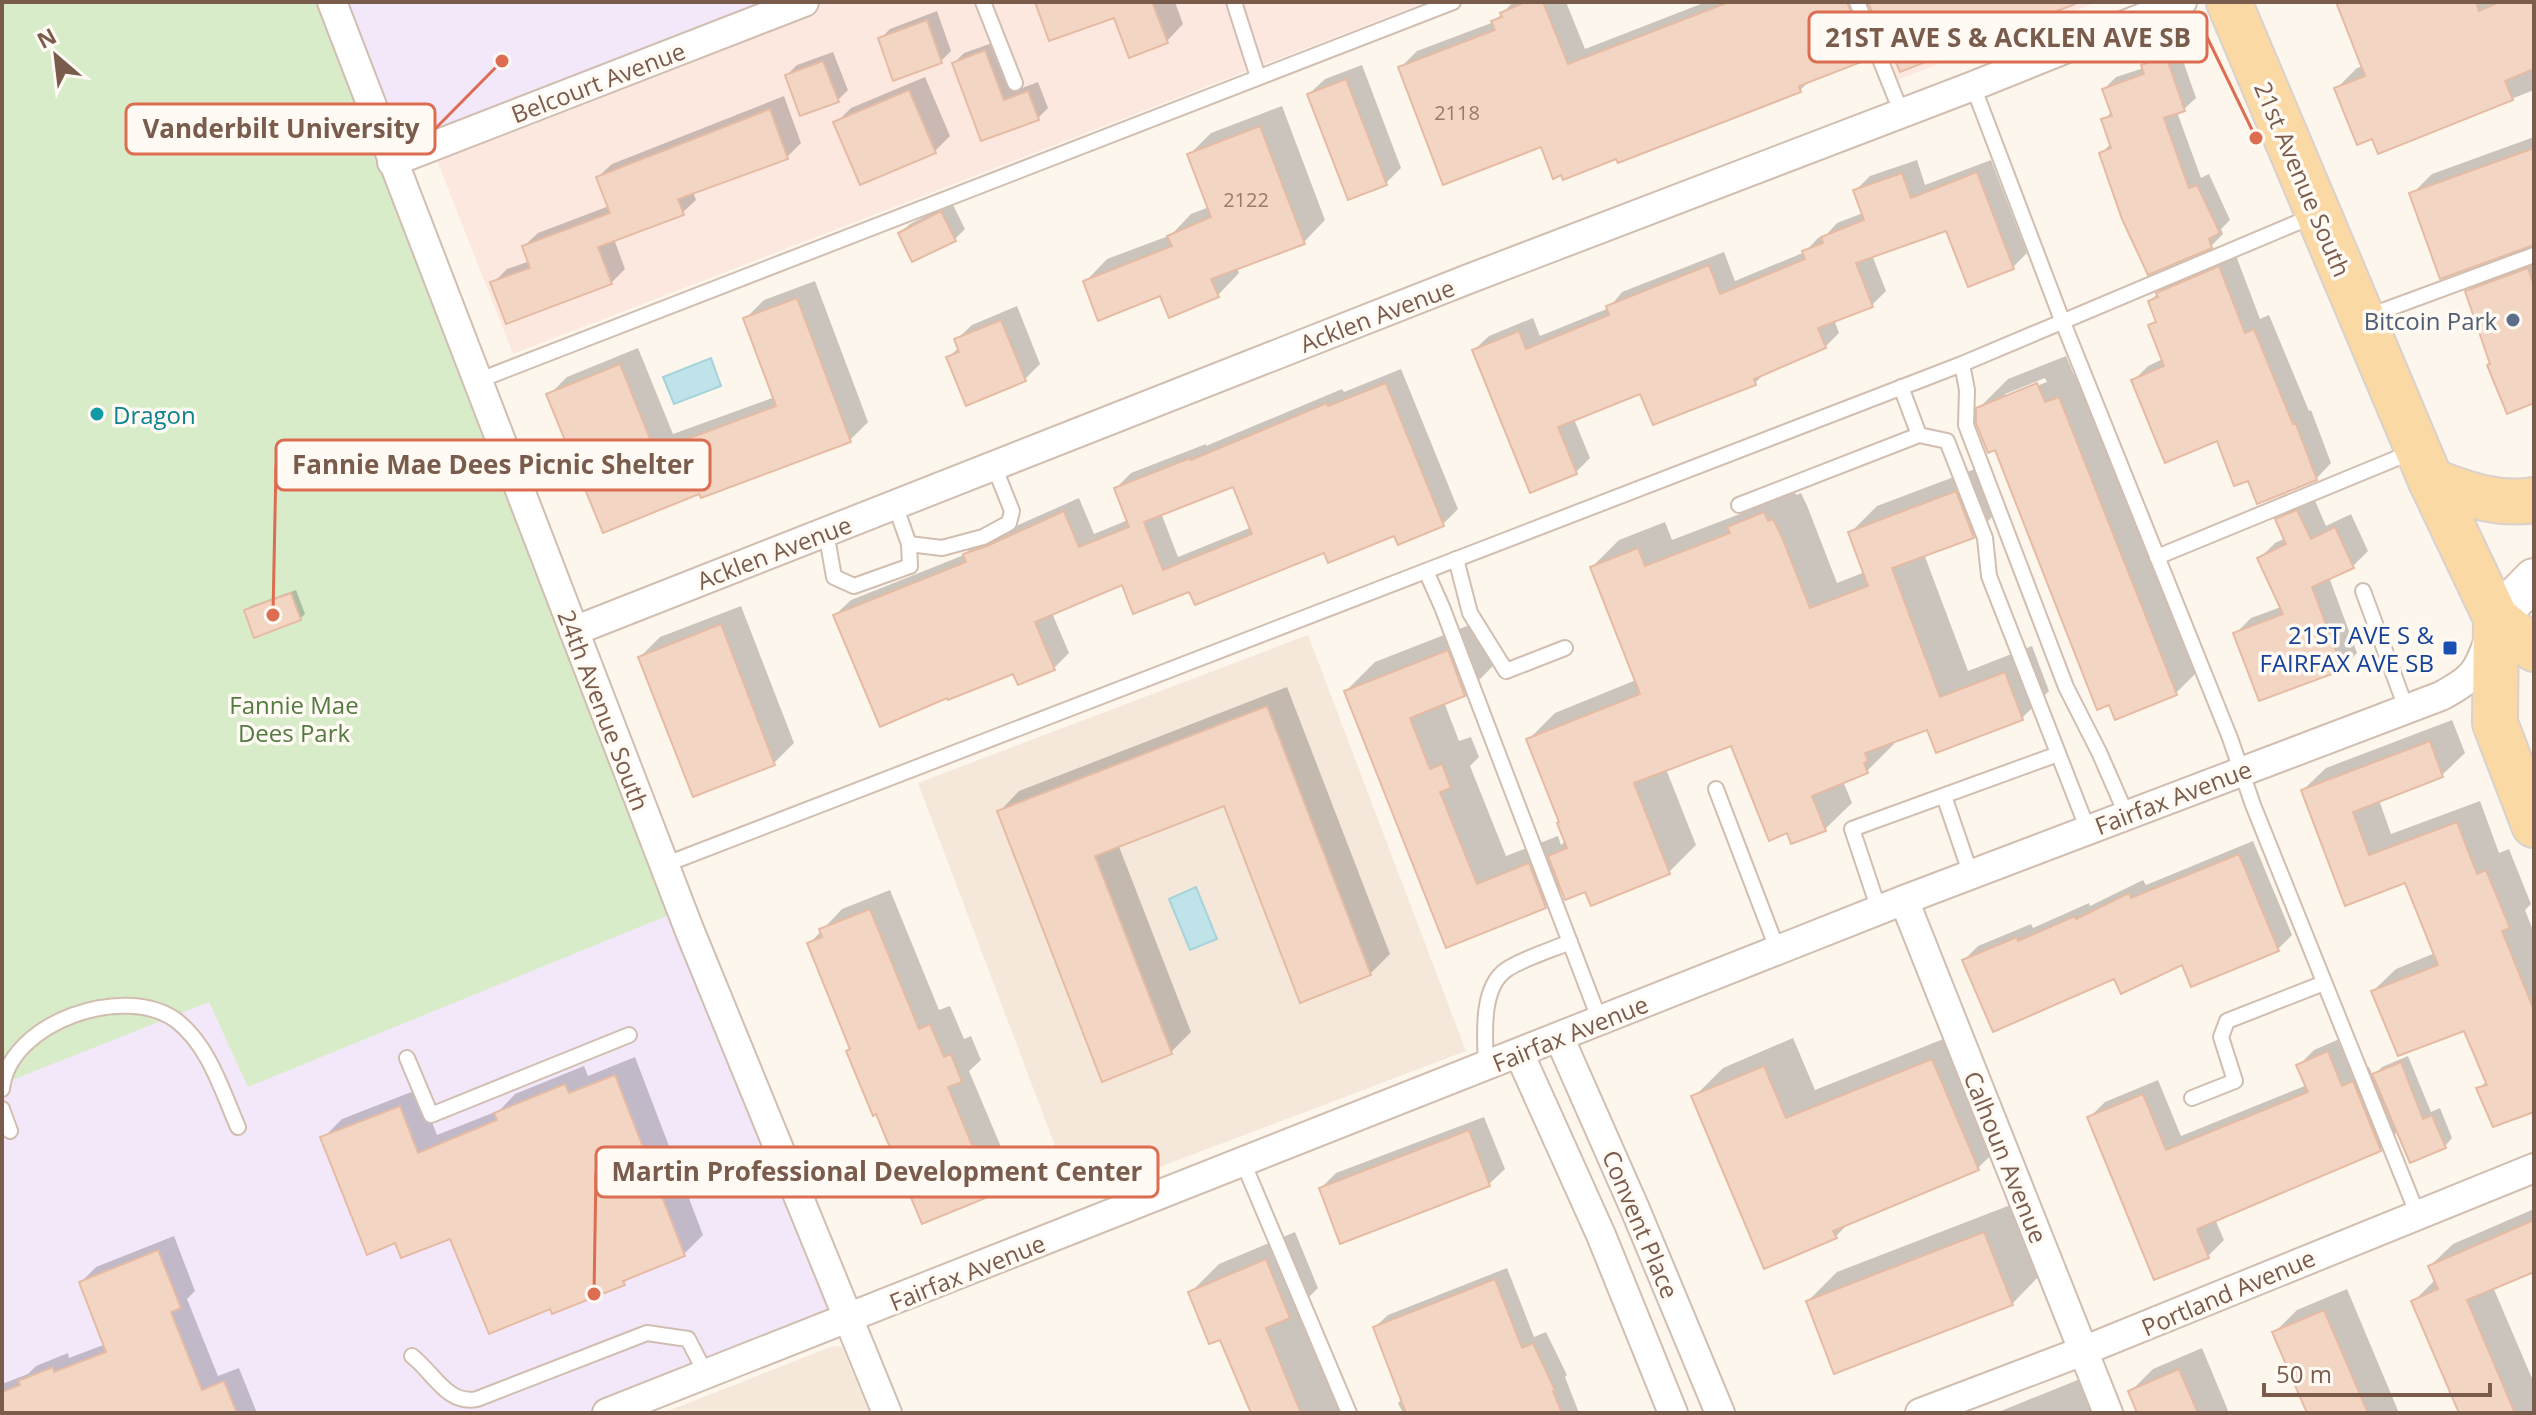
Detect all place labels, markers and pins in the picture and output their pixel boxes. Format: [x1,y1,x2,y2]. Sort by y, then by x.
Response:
callout: 21ST AVE S & ACKLEN AVE SB [1809,12,2207,62]
callout: Vanderbilt University [126,104,435,154]
place label: Bitcoin Park [2364,304,2497,337]
marker: Bitcoin Park [2504,311,2522,329]
place label: Dragon [113,398,196,431]
marker: Dragon [88,405,106,423]
callout: Fannie Mae Dees Picnic Shelter [276,440,710,490]
place label: 21ST AVE S & FAIRFAX AVE SB [2260,618,2435,679]
marker: 21ST AVE S & FAIRFAX AVE SB [2441,639,2459,657]
callout: Martin Professional Development Center [596,1147,1158,1197]

